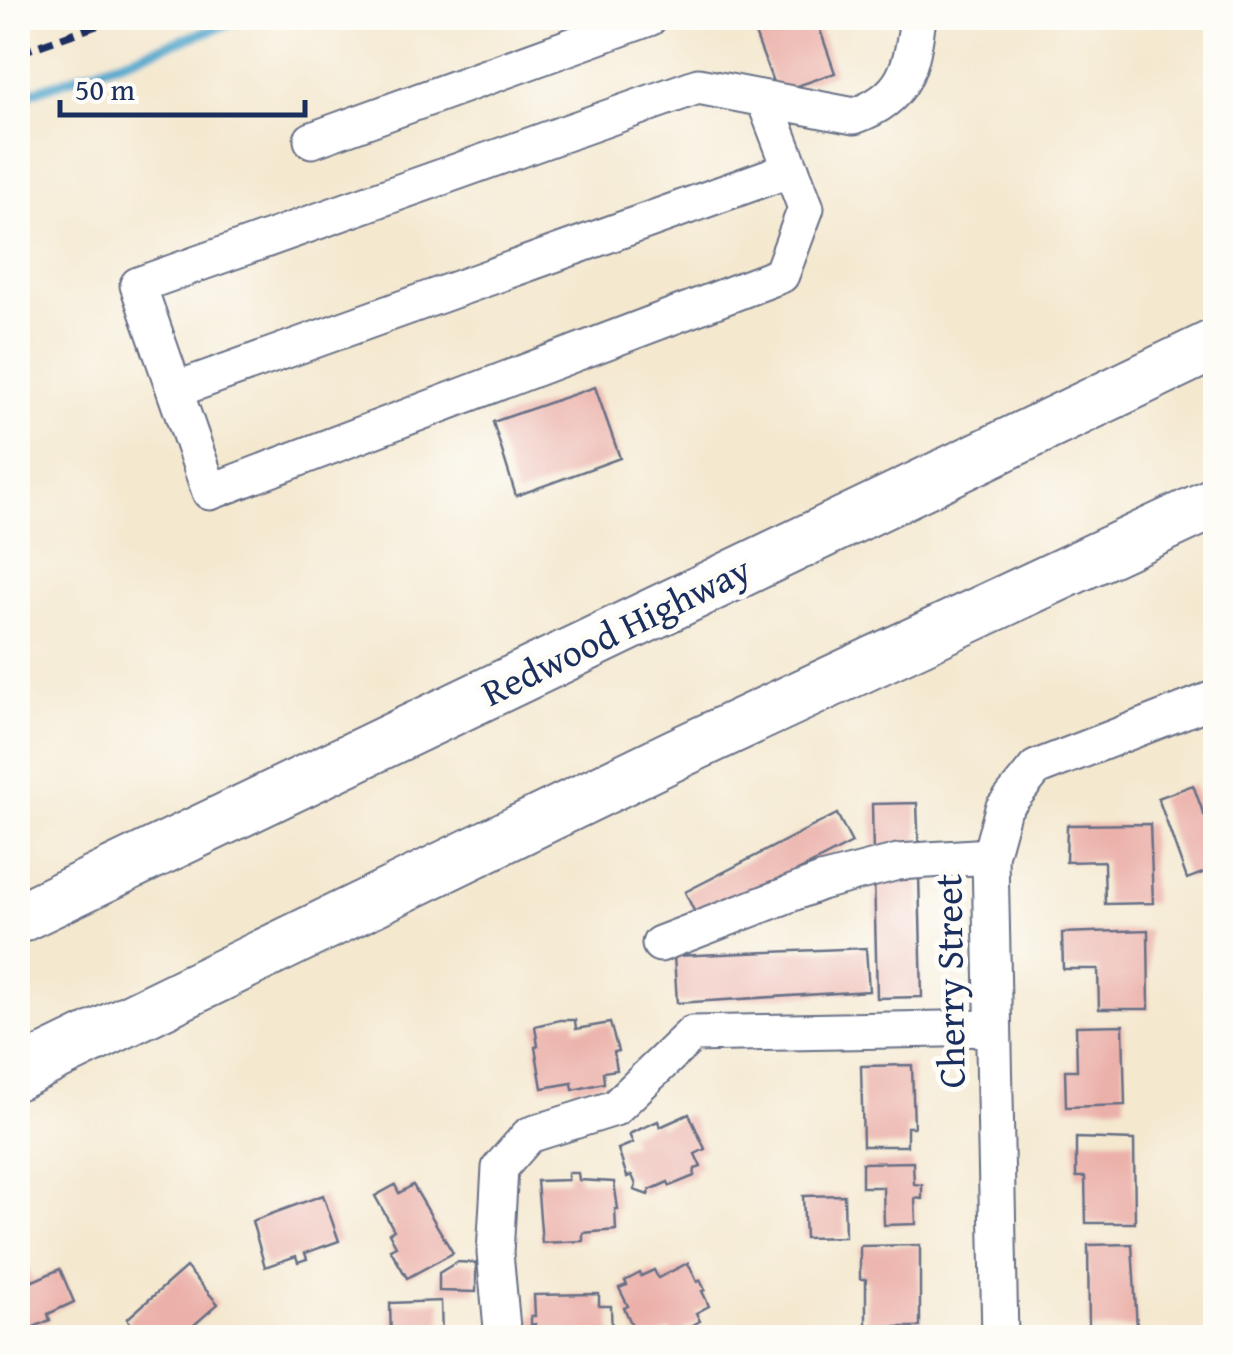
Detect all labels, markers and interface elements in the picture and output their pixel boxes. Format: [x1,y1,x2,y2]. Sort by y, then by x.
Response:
scale bar [60,55,305,117]
text: 50 m [75,67,135,111]
street label: Redwood Highway [472,541,760,720]
street label: Cherry Street [919,873,979,1089]

